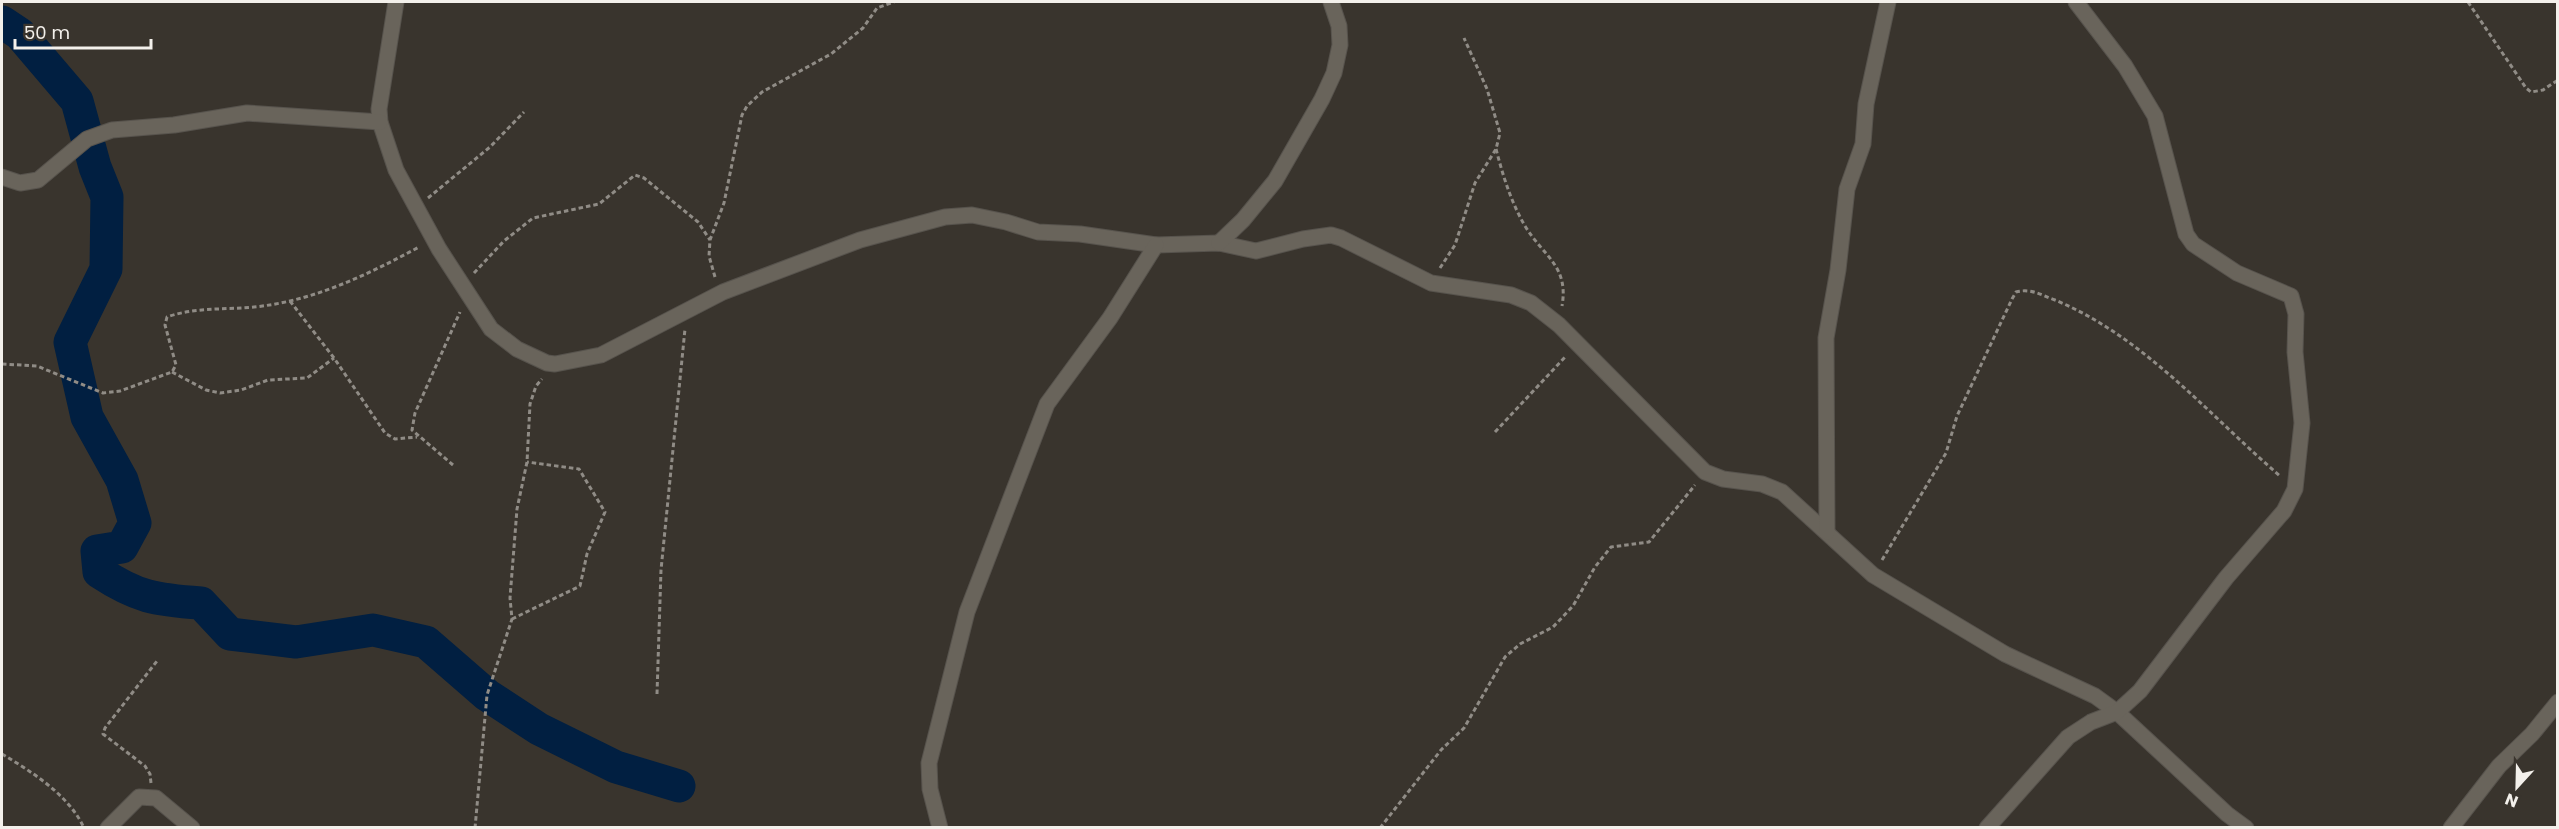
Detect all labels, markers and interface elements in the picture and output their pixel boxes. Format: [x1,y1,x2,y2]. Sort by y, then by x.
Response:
scale bar [15,12,152,50]
text: 50 m [24,20,70,45]
north arrow [2487,757,2547,817]
text: N [2502,788,2521,813]

